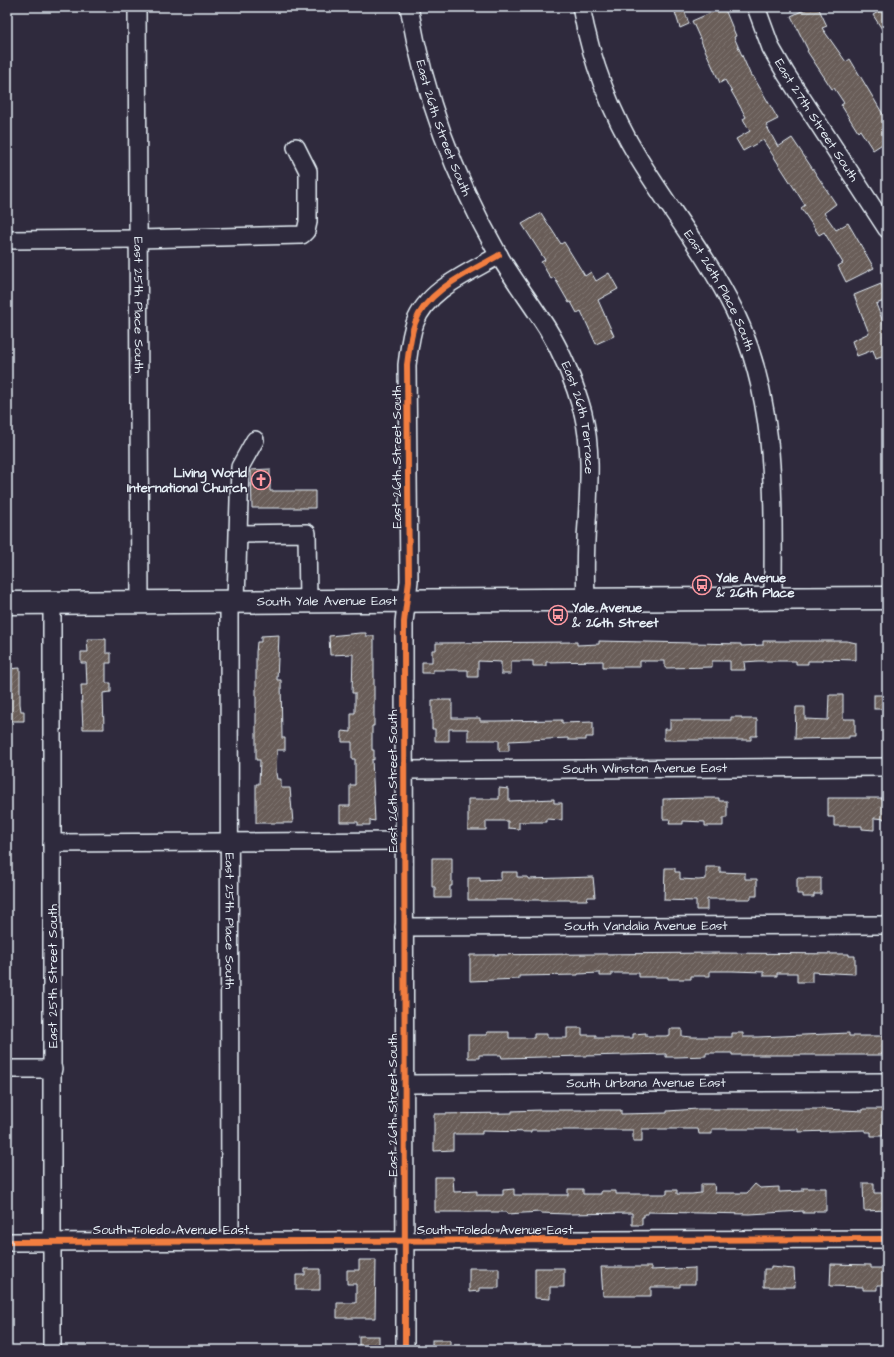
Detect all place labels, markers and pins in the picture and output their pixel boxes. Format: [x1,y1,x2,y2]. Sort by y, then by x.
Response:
place label: Living World International Church [127,464,248,497]
church icon: Living World International Church [250,469,272,491]
place label: Yale Avenue & 26th Place [715,569,795,602]
bus stop icon: Yale Avenue & 26th Place [691,574,713,596]
place label: Yale Avenue & 26th Street [571,599,659,632]
bus stop icon: Yale Avenue & 26th Street [547,604,569,626]

